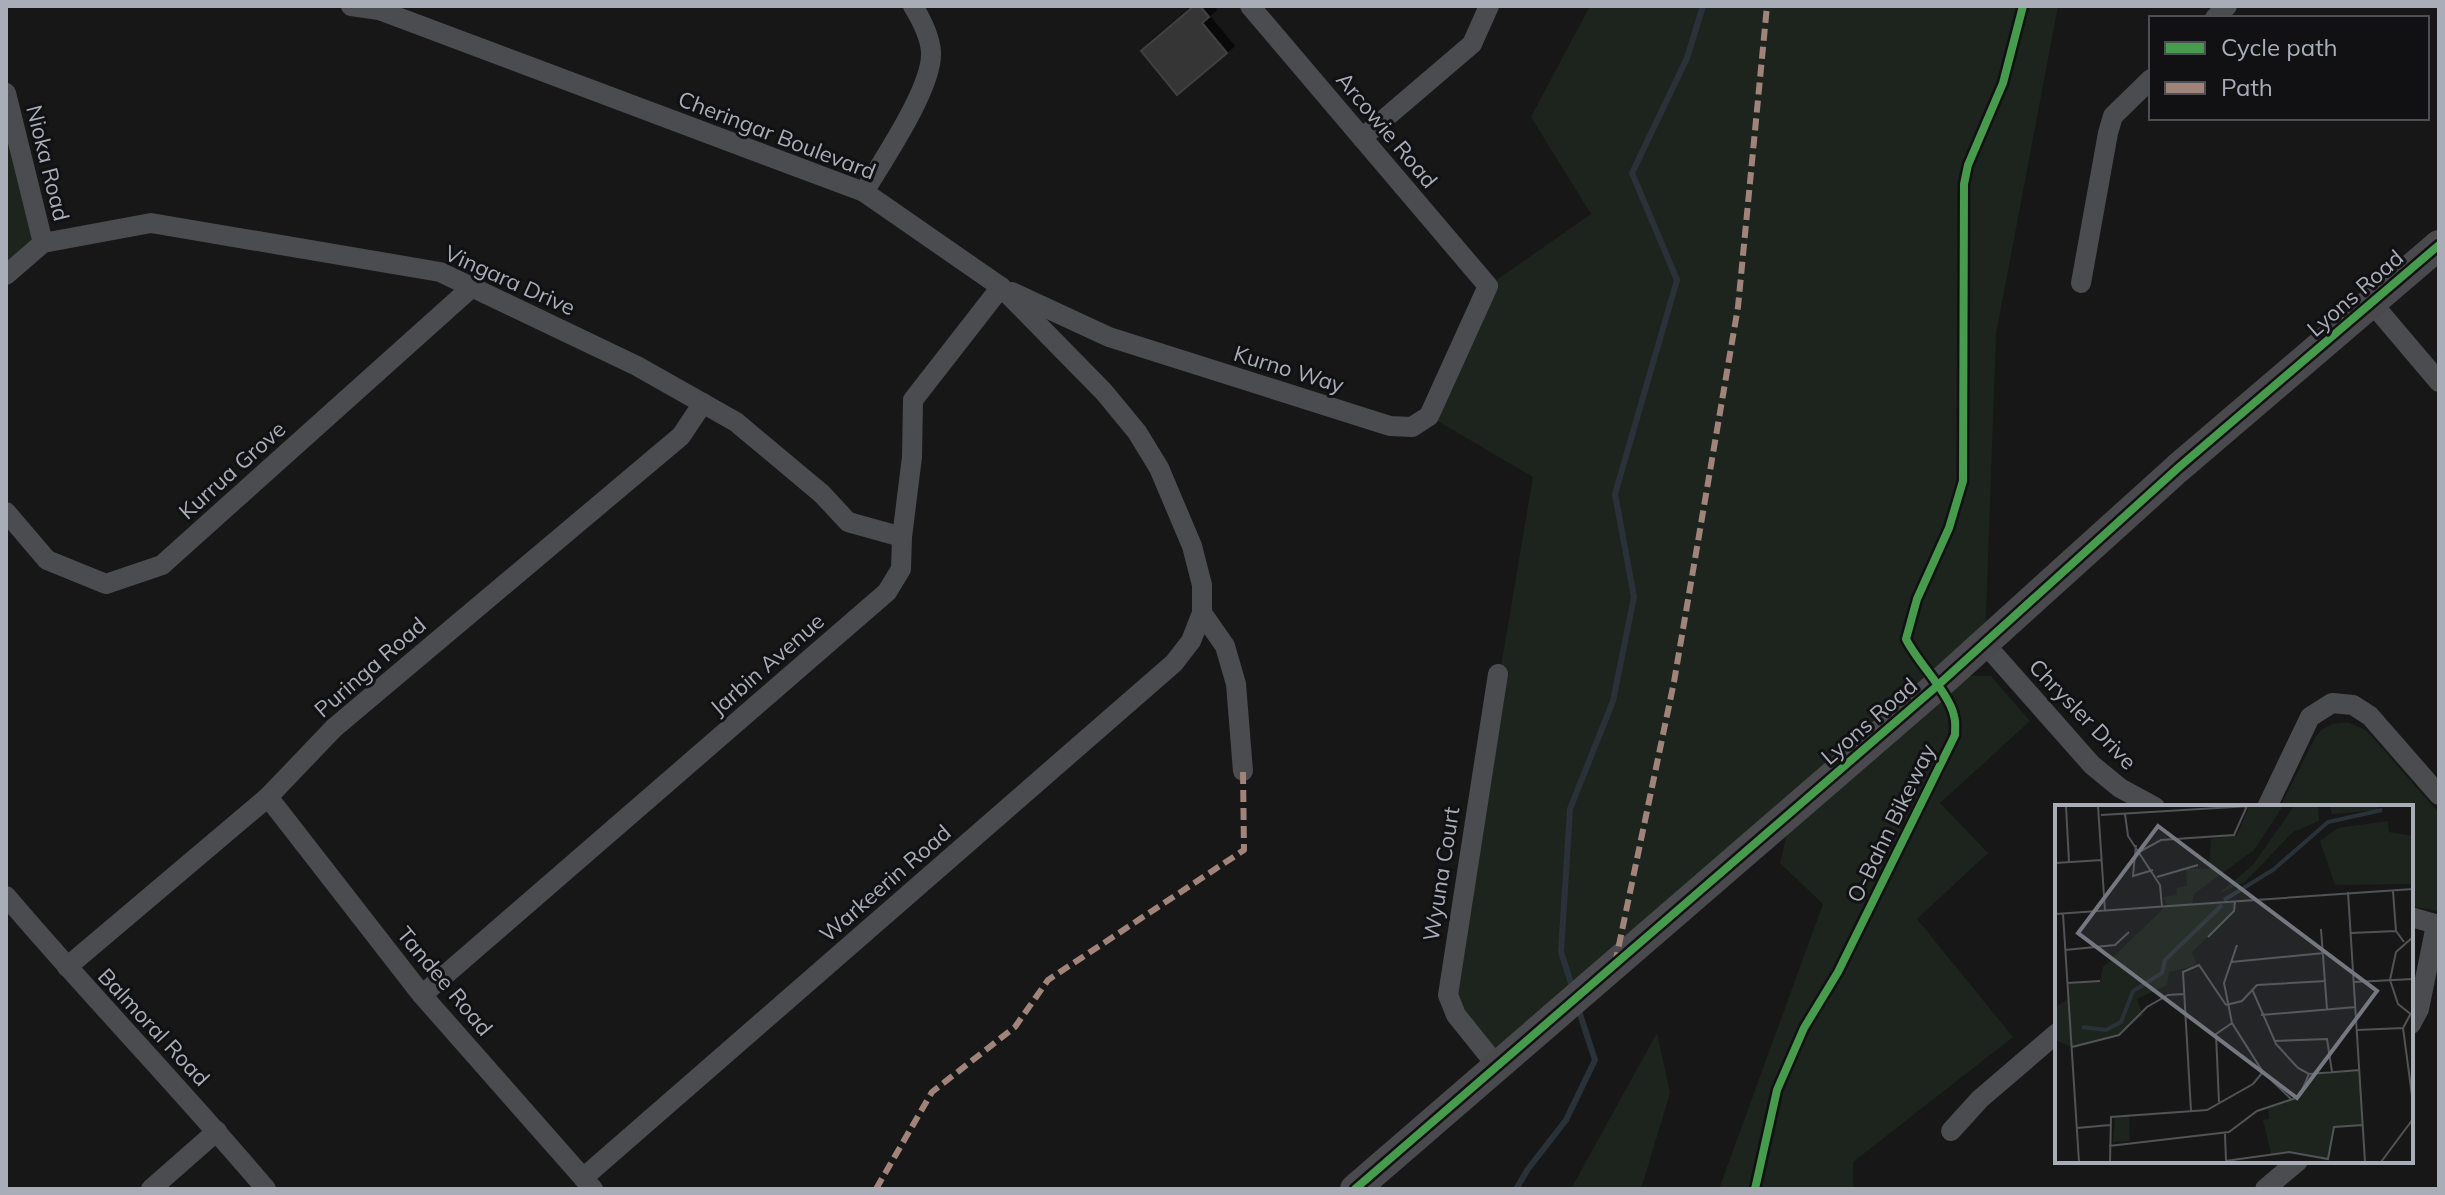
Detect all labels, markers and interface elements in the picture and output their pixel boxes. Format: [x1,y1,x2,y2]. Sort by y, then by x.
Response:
legend [2149,16,2429,120]
text: Cycle path [2221,32,2338,62]
street label: Arcowie Road [1330,66,1444,194]
text: Path [2221,72,2273,102]
street label: Cheringar Boulevard [674,84,880,186]
street label: Nioka Road [20,102,76,224]
street label: Vingara Drive [440,239,580,321]
street label: Lyons Road [2301,244,2409,342]
street label: Kurno Way [1231,339,1348,399]
street label: Kurrua Grove [173,415,291,525]
street label: Jarbin Avenue [704,607,830,721]
street label: Puringa Road [308,611,432,723]
street label: Chrysler Drive [2023,653,2143,775]
street label: Lyons Road [1815,672,1923,770]
street label: O-Bahn Bikeway [1841,739,1942,907]
street label: Wyuna Court [1417,804,1466,943]
inset map [2055,805,2413,1163]
street label: Warkeerin Road [813,818,957,948]
street label: Tandee Road [391,920,499,1042]
street label: Balmoral Road [92,962,216,1092]

